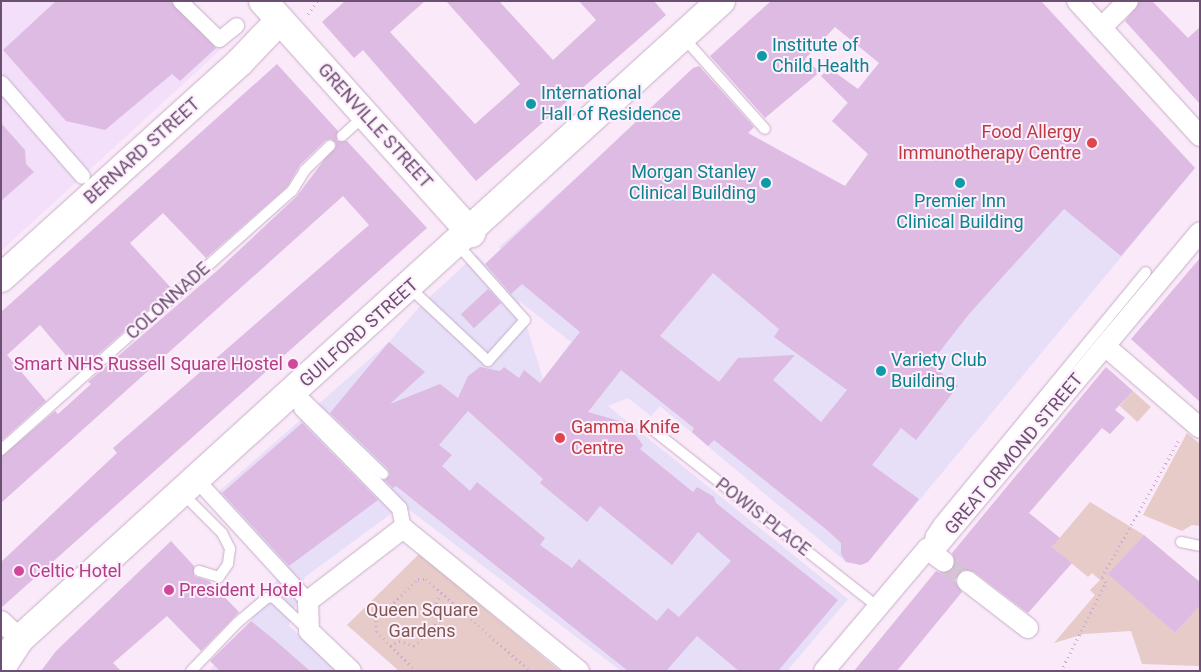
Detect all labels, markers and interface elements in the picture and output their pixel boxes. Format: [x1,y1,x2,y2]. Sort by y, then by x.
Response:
place label: Institute of Child Health [772,35,869,78]
marker: Institute of Child Health [756,50,768,62]
street label: GRENVILLE STREET [313,59,437,193]
place label: International Hall of Residence [541,83,681,126]
street label: BERNARD STREET [80,93,204,209]
marker: International Hall of Residence [525,98,537,110]
place label: Food Allergy Immunotherapy Centre [898,122,1081,164]
marker: Food Allergy Immunotherapy Centre [1085,136,1099,150]
place label: Morgan Stanley Clinical Building [629,162,756,204]
marker: Morgan Stanley Clinical Building [760,177,772,189]
marker: Premier Inn Clinical Building [954,177,966,189]
place label: Premier Inn Clinical Building [896,191,1024,233]
street label: COLONNADE [122,258,214,344]
street label: GUILFORD STREET [295,274,423,392]
place label: Variety Club Building [891,350,987,392]
place label: Smart NHS Russell Square Hostel [14,353,283,375]
marker: Smart NHS Russell Square Hostel [287,358,299,370]
marker: Variety Club Building [875,365,887,377]
street label: GREAT ORMOND STREET [940,369,1088,539]
place label: Gamma Knife Centre [571,417,680,459]
marker: Gamma Knife Centre [553,431,567,445]
street label: POWIS PLACE [711,473,815,561]
place label: Celtic Hotel [29,560,122,582]
marker: Celtic Hotel [13,565,25,577]
place label: President Hotel [179,579,302,601]
marker: President Hotel [163,584,175,596]
park label: Queen Square Gardens [366,600,478,642]

